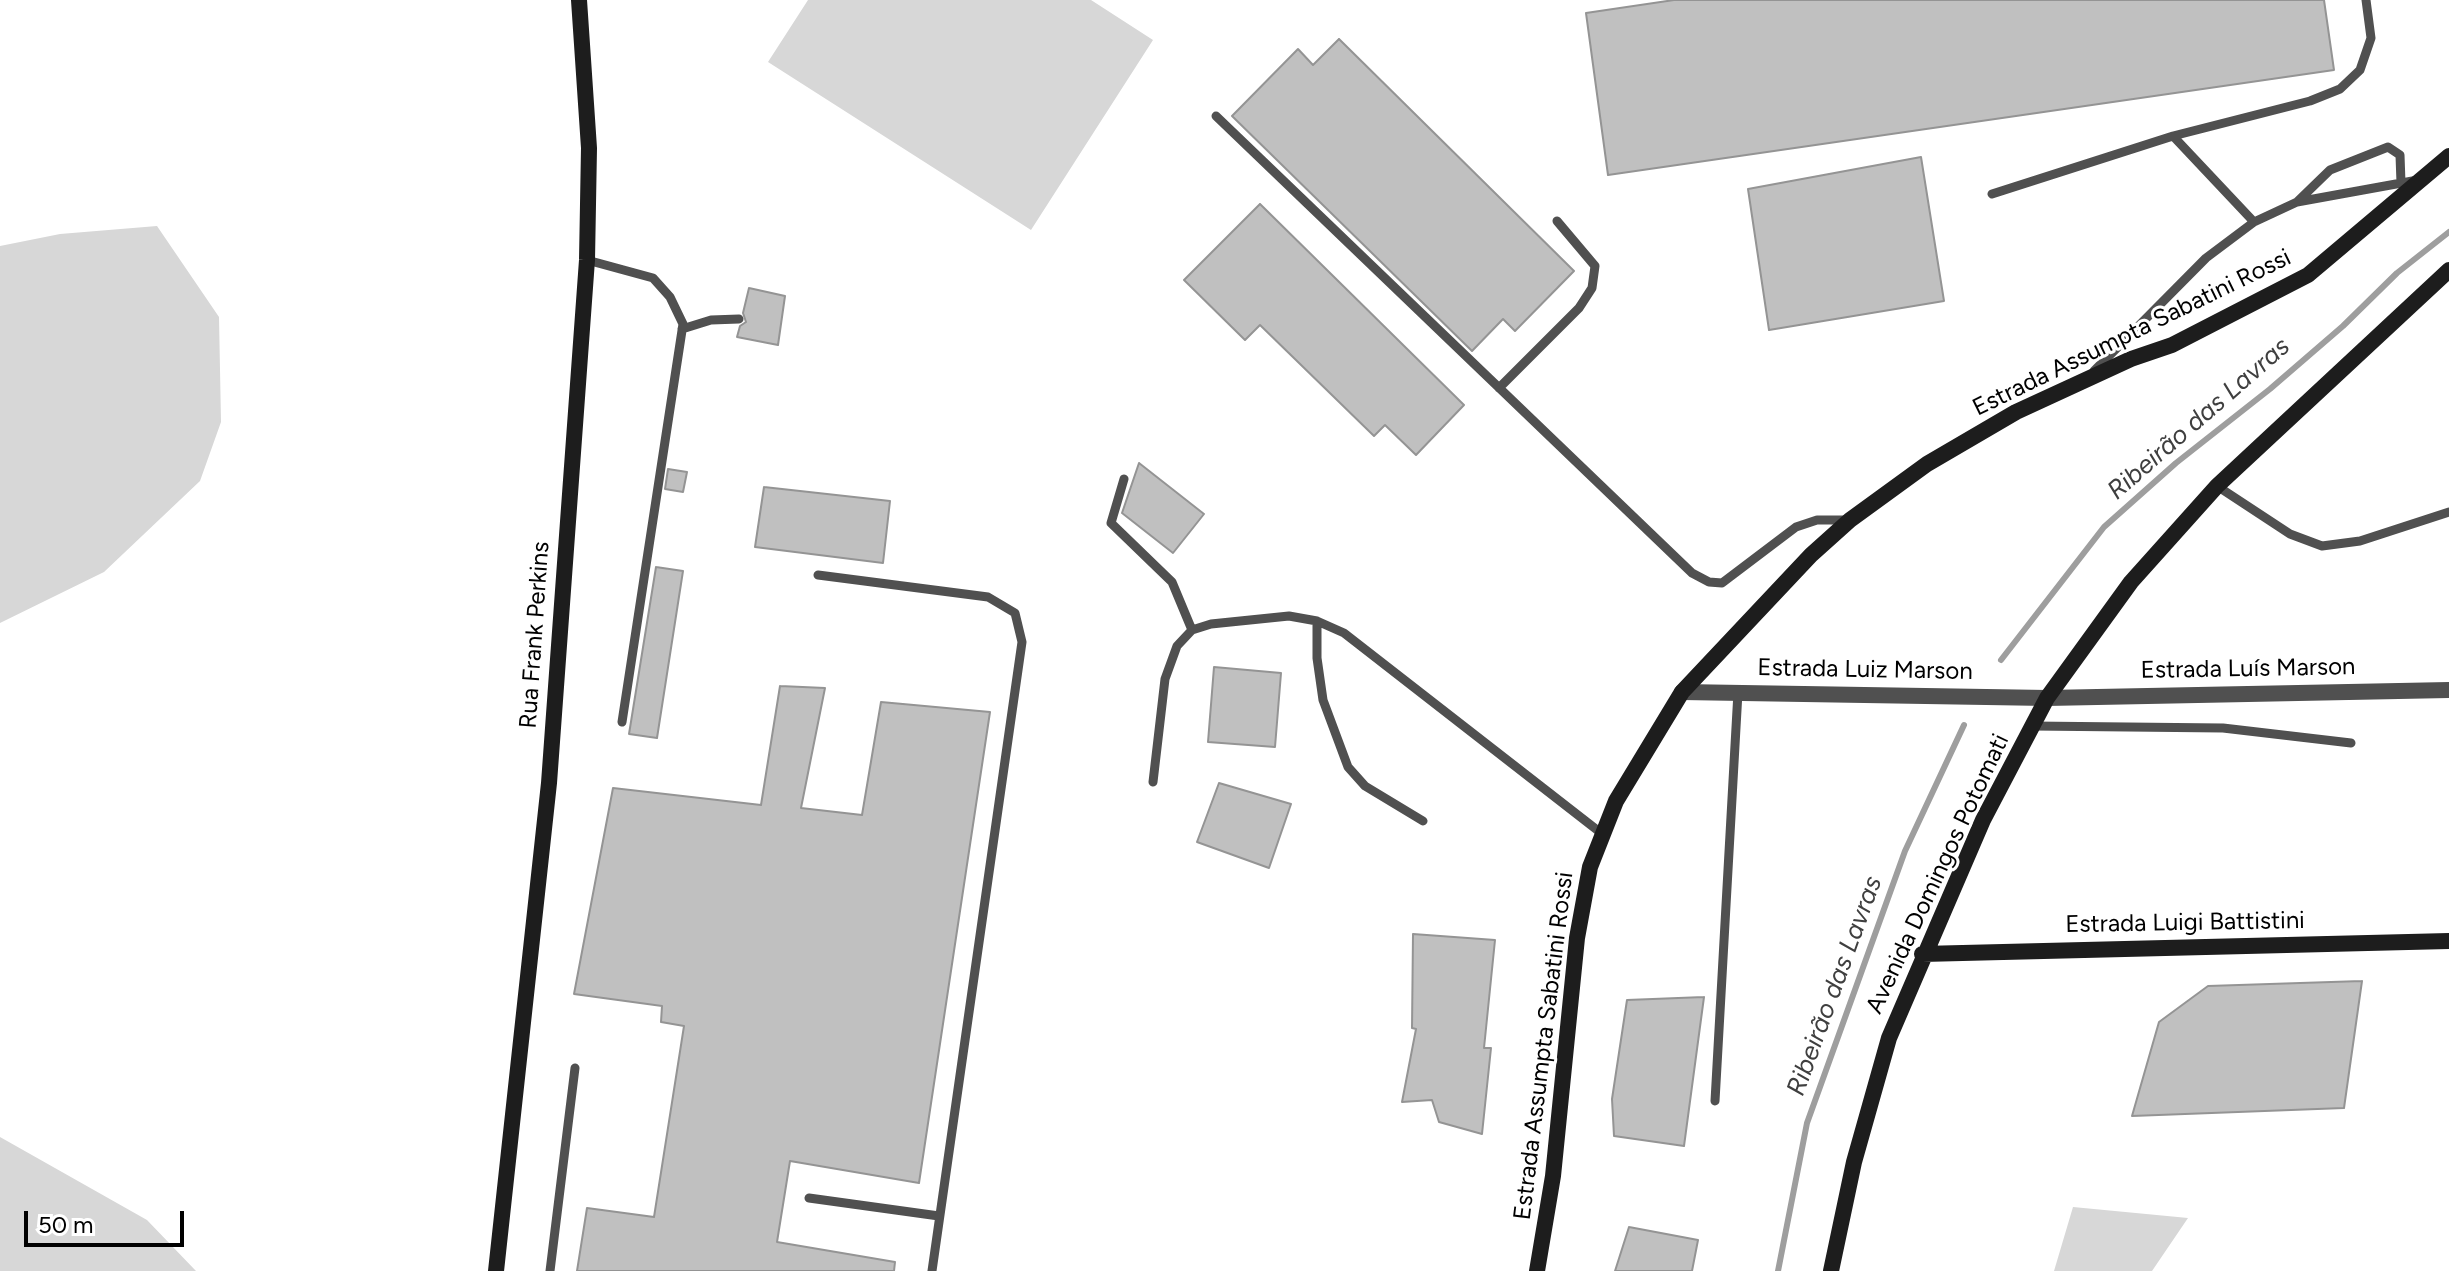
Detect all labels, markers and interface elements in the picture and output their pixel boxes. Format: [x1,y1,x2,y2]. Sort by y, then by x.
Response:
street label: Estrada Assumpta Sabatini Rossi [1968,243,2296,423]
water label: Ribeirão das Lavras [2101,331,2297,507]
street label: Rua Frank Perkins [514,541,556,729]
street label: Estrada Luís Marson [2140,653,2356,685]
street label: Estrada Luiz Marson [1757,654,1973,686]
street label: Avenida Domingos Potomati [1860,730,2016,1018]
street label: Estrada Assumpta Sabatini Rossi [1508,870,1580,1222]
water label: Ribeirão das Lavras [1781,872,1889,1100]
street label: Estrada Luigi Battistini [2065,907,2305,939]
scale bar [28,1195,188,1245]
text: 50 m [38,1210,94,1239]

